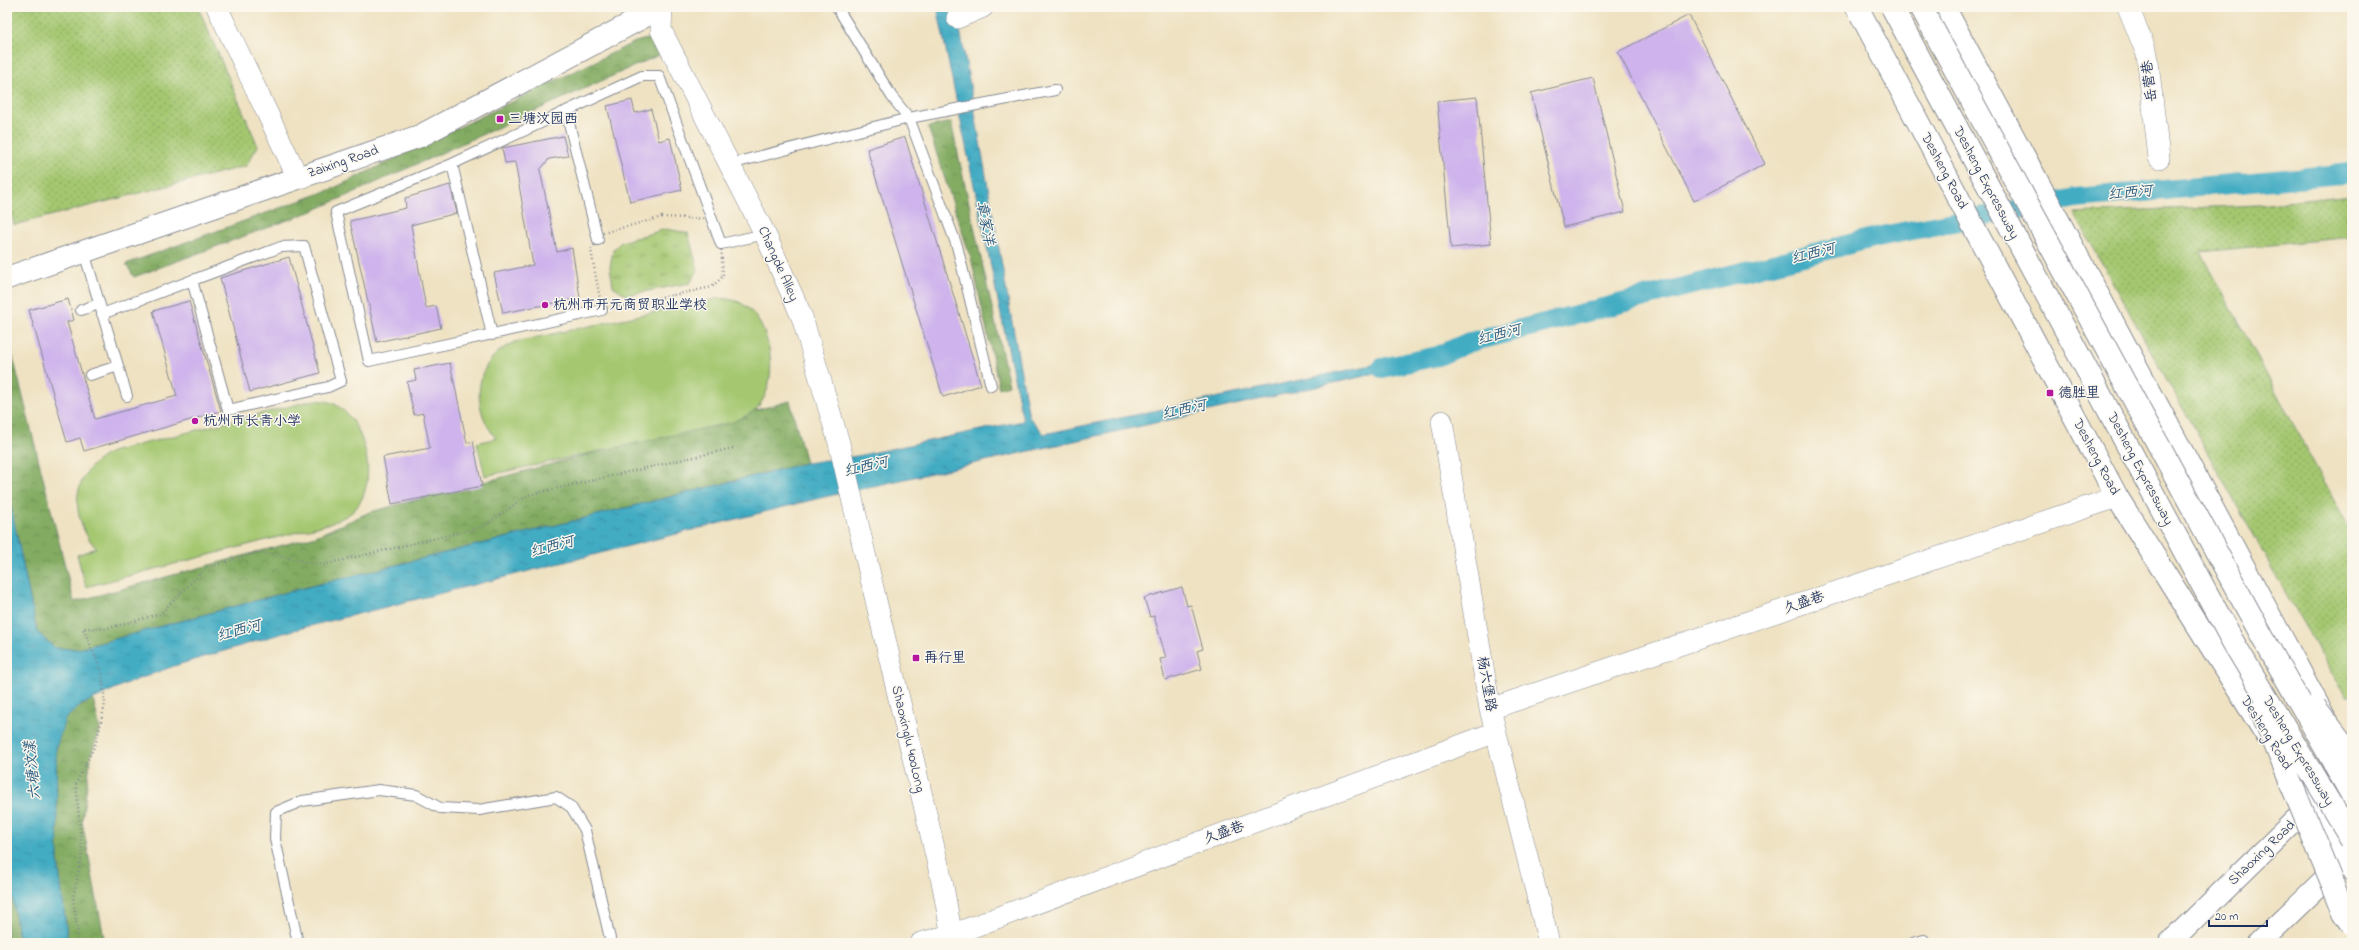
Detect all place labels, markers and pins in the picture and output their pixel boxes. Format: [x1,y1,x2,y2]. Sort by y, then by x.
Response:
place label: 三塘汶园西 [508,109,578,130]
marker: 三塘汶园西 [495,114,505,124]
place label: 杭州市开元商贸职业学校 [553,295,707,316]
marker: 杭州市开元商贸职业学校 [540,300,550,310]
place label: 德胜里 [2058,383,2100,404]
marker: 德胜里 [2045,388,2055,398]
place label: 杭州市长青小学 [203,411,301,432]
marker: 杭州市长青小学 [190,416,200,426]
place label: 再行里 [924,648,966,669]
marker: 再行里 [911,653,921,663]

